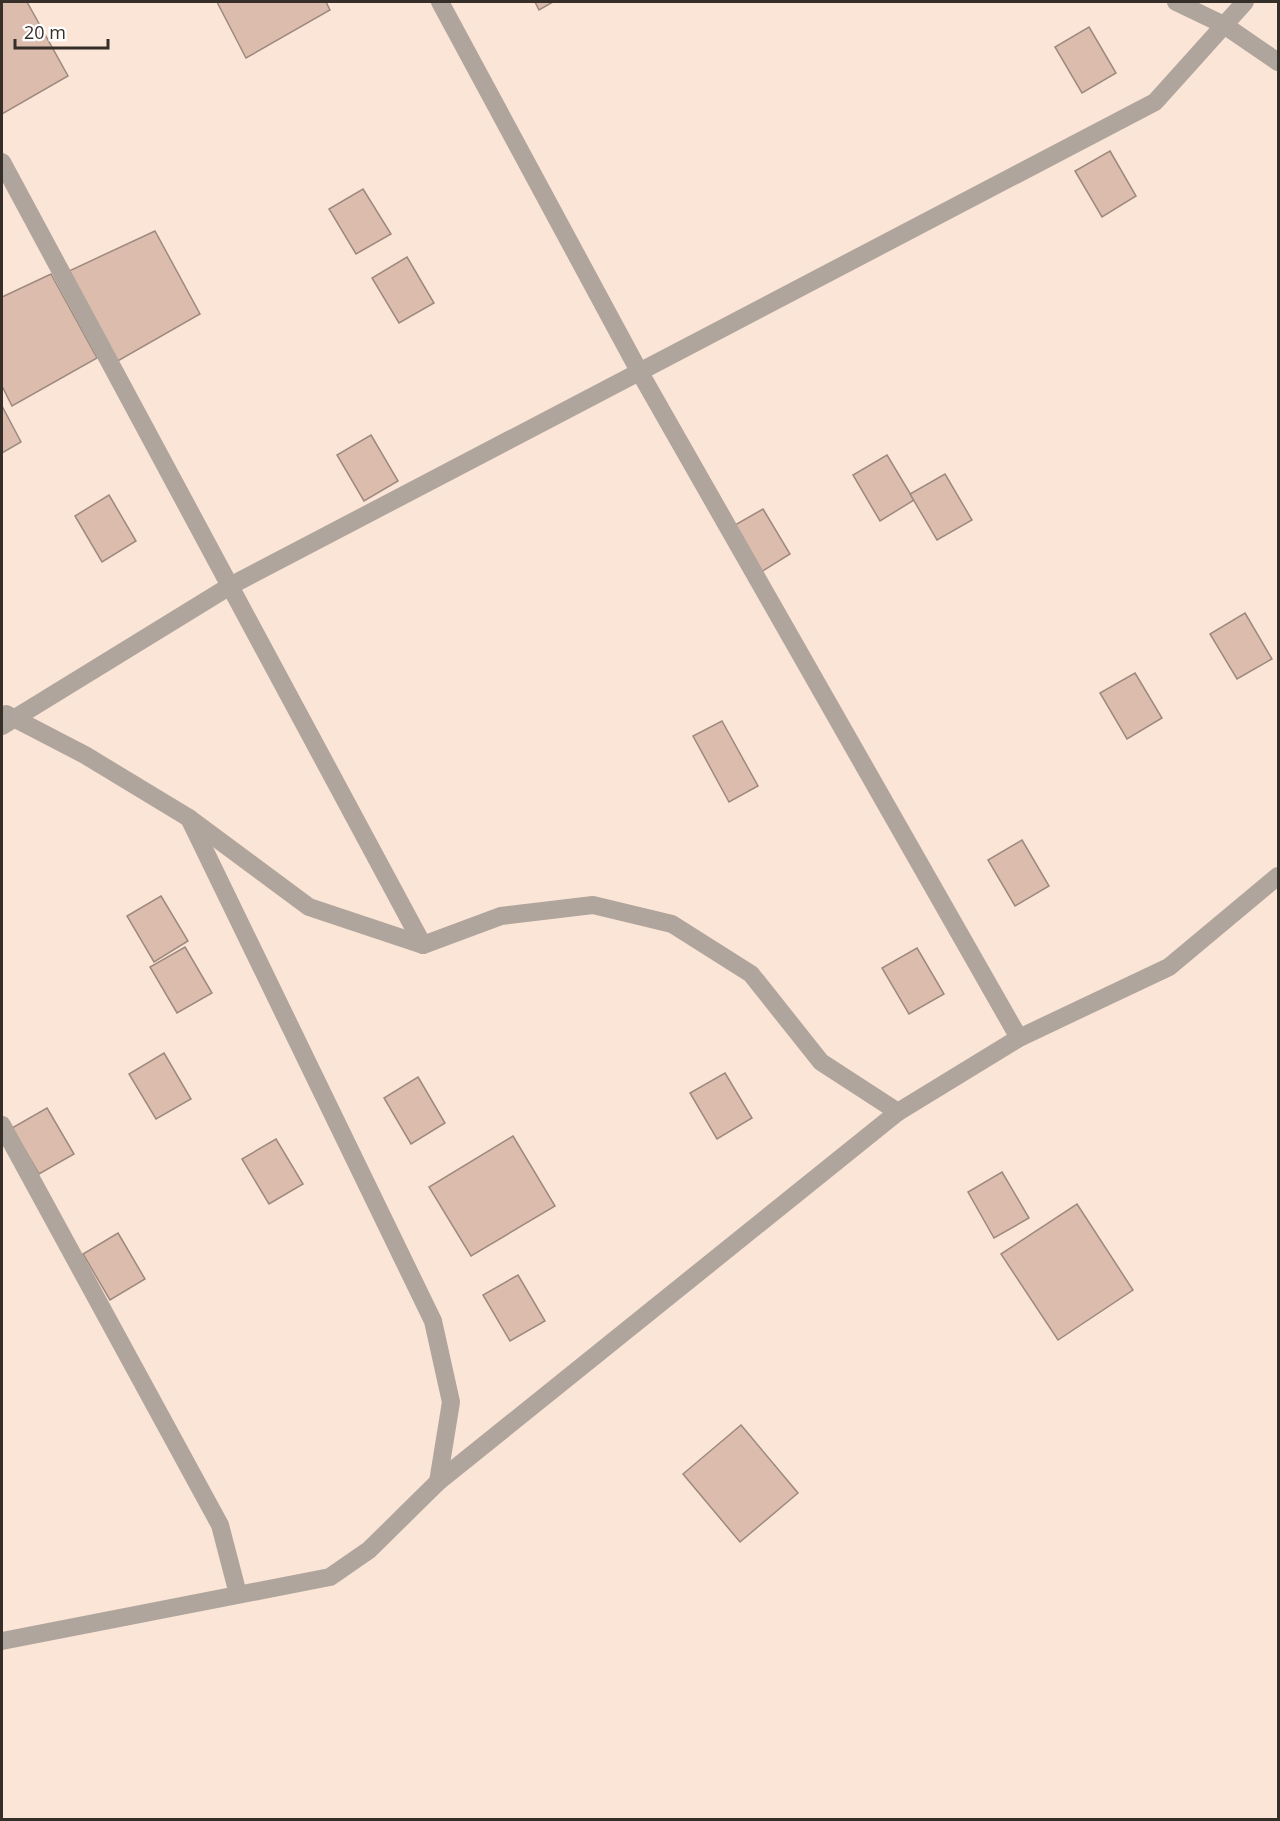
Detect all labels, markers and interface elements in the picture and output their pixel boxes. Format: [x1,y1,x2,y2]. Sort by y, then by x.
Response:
scale bar [15,12,108,50]
text: 20 m [24,20,66,44]

